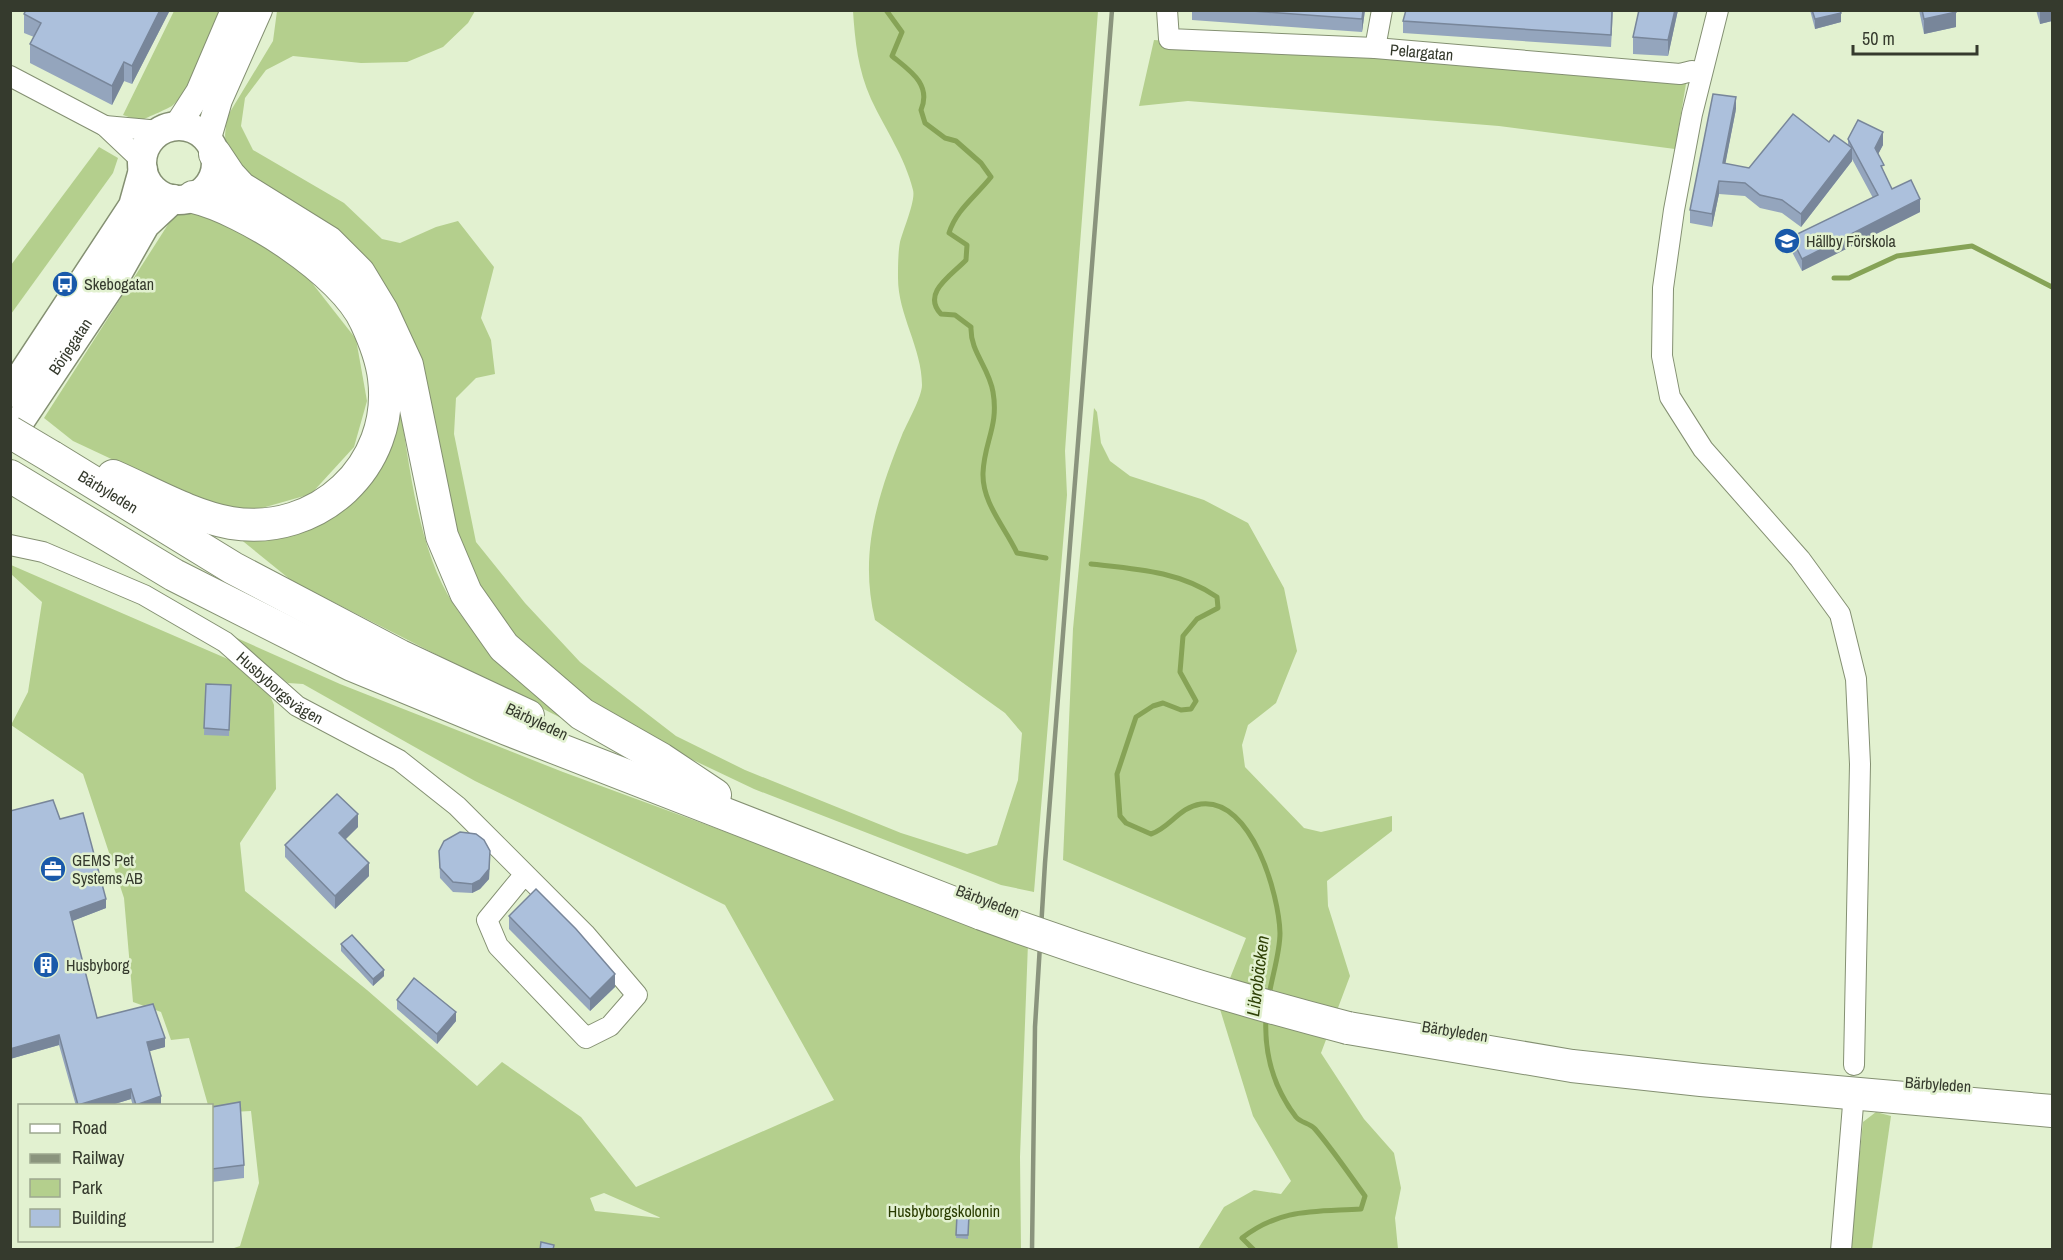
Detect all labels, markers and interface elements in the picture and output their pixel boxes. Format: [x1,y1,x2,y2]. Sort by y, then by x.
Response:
scale bar [1853,18,1978,56]
text: 50 m [1862,26,1895,51]
street label: Pelargatan [1389,38,1454,66]
school or university icon: Hällby Förskola [1772,226,1802,256]
place label: Hällby Förskola [1806,230,1896,252]
bus stop icon: Skebogatan [50,269,80,299]
place label: Skebogatan [84,273,154,295]
street label: Börjegatan [43,314,97,379]
street label: Bärbyleden [74,465,142,518]
street label: Husbyborgsvägen [232,646,327,729]
street label: Bärbyleden [502,697,572,745]
place label: GEMS Pet Systems AB [72,849,143,889]
office icon: GEMS Pet Systems AB [38,854,68,884]
street label: Bärbyleden [953,879,1023,923]
water label: Librobäcken [1240,934,1275,1018]
building icon: Husbyborg [31,950,61,980]
place label: Husbyborg [66,954,130,976]
street label: Bärbyleden [1421,1015,1489,1047]
street label: Bärbyleden [1904,1071,1972,1097]
legend [18,1104,213,1242]
text: Road [72,1115,107,1140]
text: Railway [72,1145,125,1170]
text: Park [72,1175,103,1200]
park label: Husbyborgskolonin [888,1200,1000,1222]
text: Building [72,1205,127,1230]

